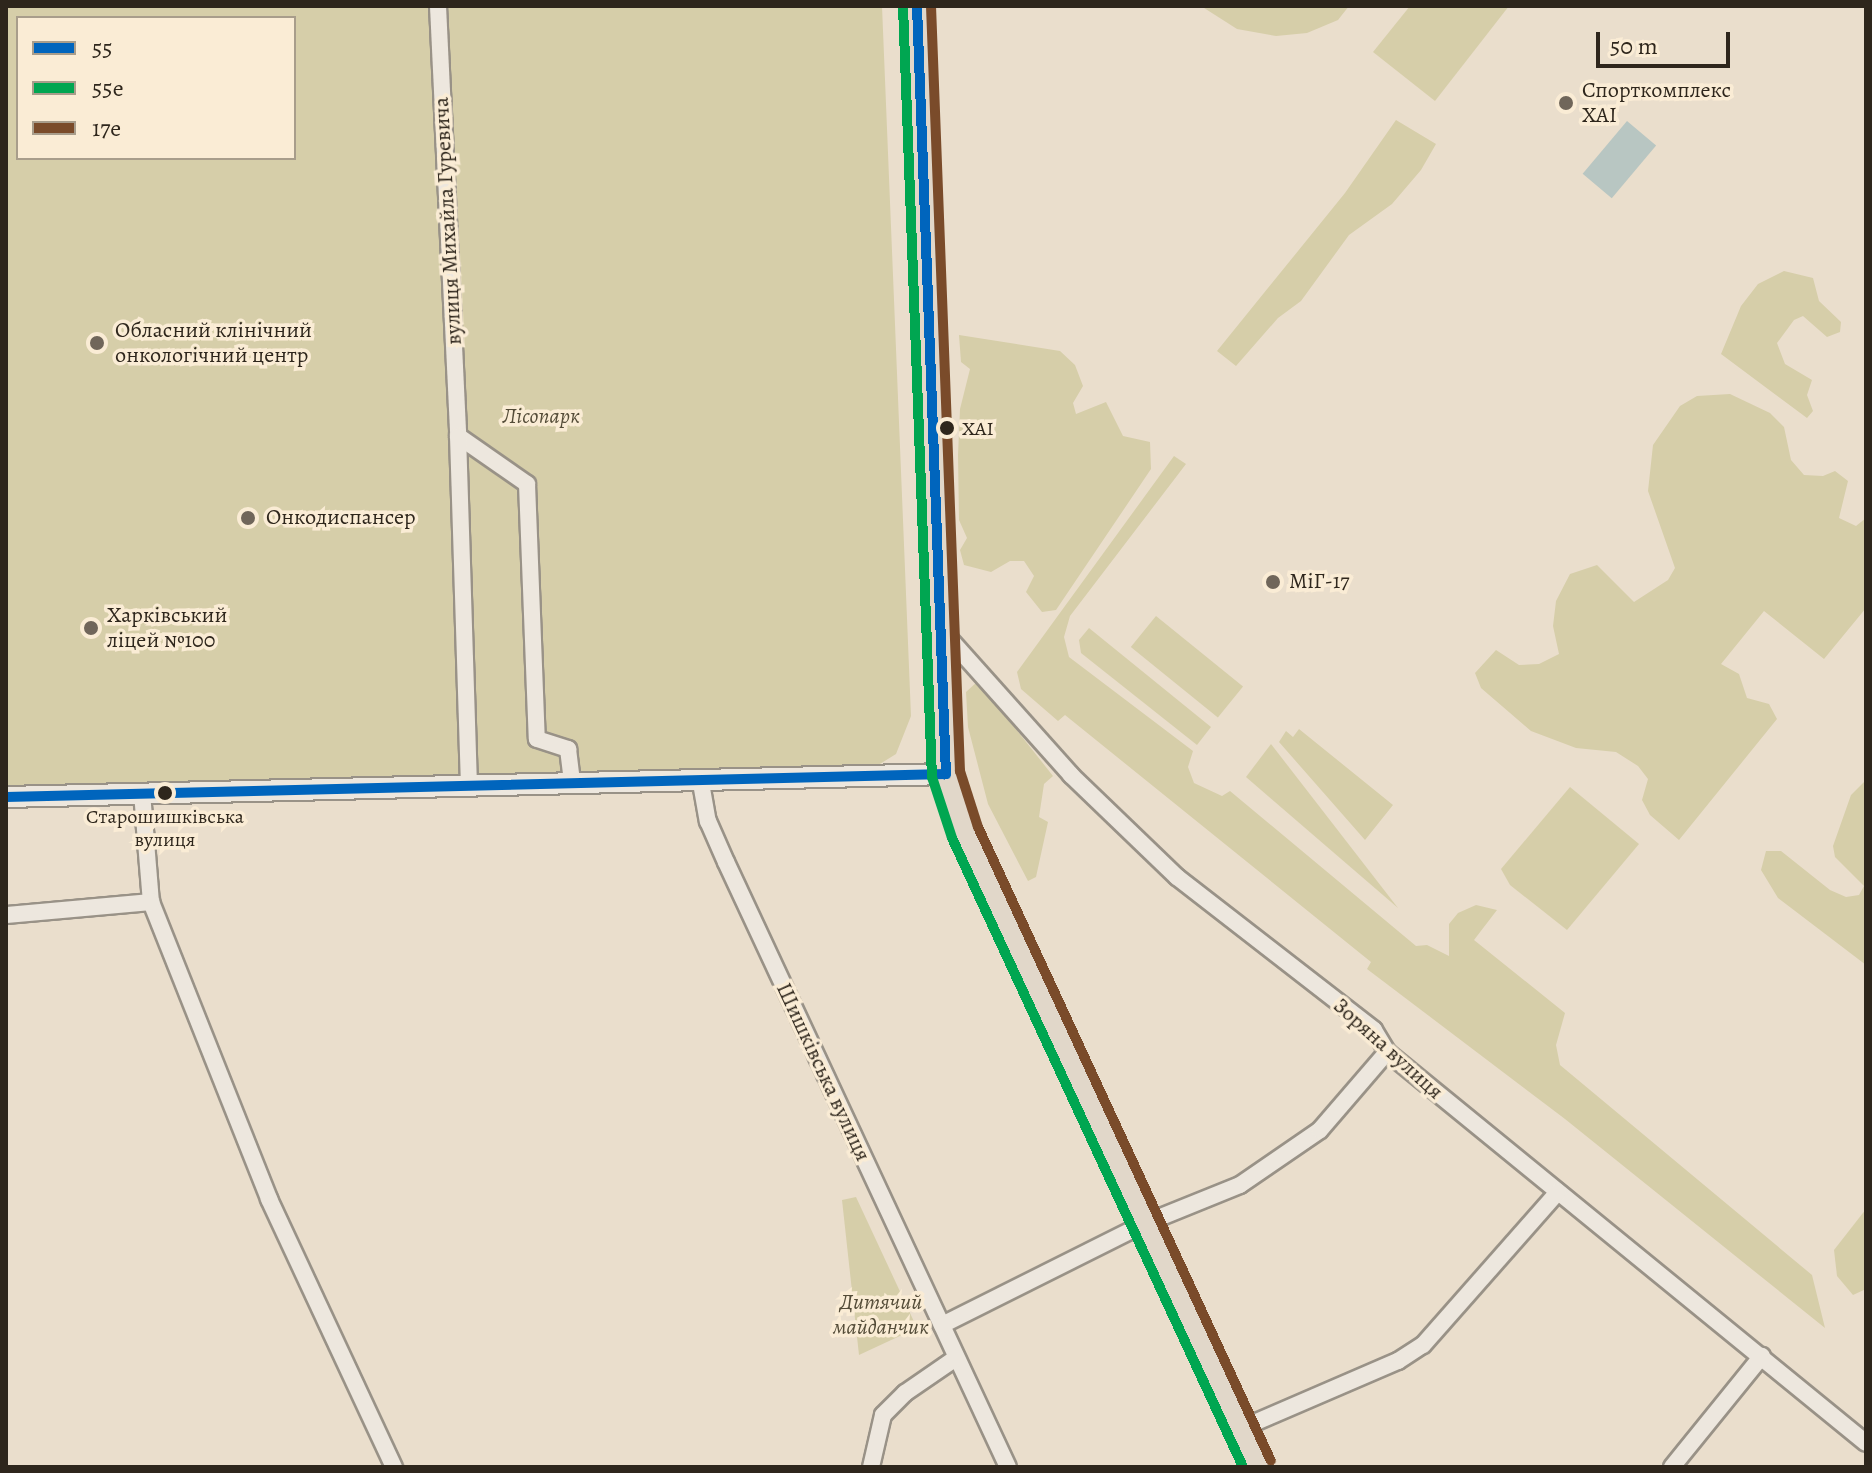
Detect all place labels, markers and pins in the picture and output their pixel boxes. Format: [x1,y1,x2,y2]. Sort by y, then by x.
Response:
place label: Спорткомплекс ХАІ [1582,77,1731,128]
marker: Спорткомплекс ХАІ [1557,94,1575,112]
place label: Обласний клінічний онкологічний центр [115,317,312,368]
marker: Обласний клінічний онкологічний центр [86,332,108,354]
place label: ХАІ [962,416,994,440]
marker: ХАІ [939,420,955,436]
place label: Онкодиспансер [266,505,416,531]
marker: Онкодиспансер [237,507,259,529]
place label: МіГ-17 [1289,569,1350,595]
marker: МіГ-17 [1264,573,1282,591]
place label: Харківський ліцей №100 [107,602,227,654]
marker: Харківський ліцей №100 [82,619,100,637]
marker: Старошишківська вулиця [157,785,173,801]
place label: Старошишківська вулиця [86,804,244,851]

